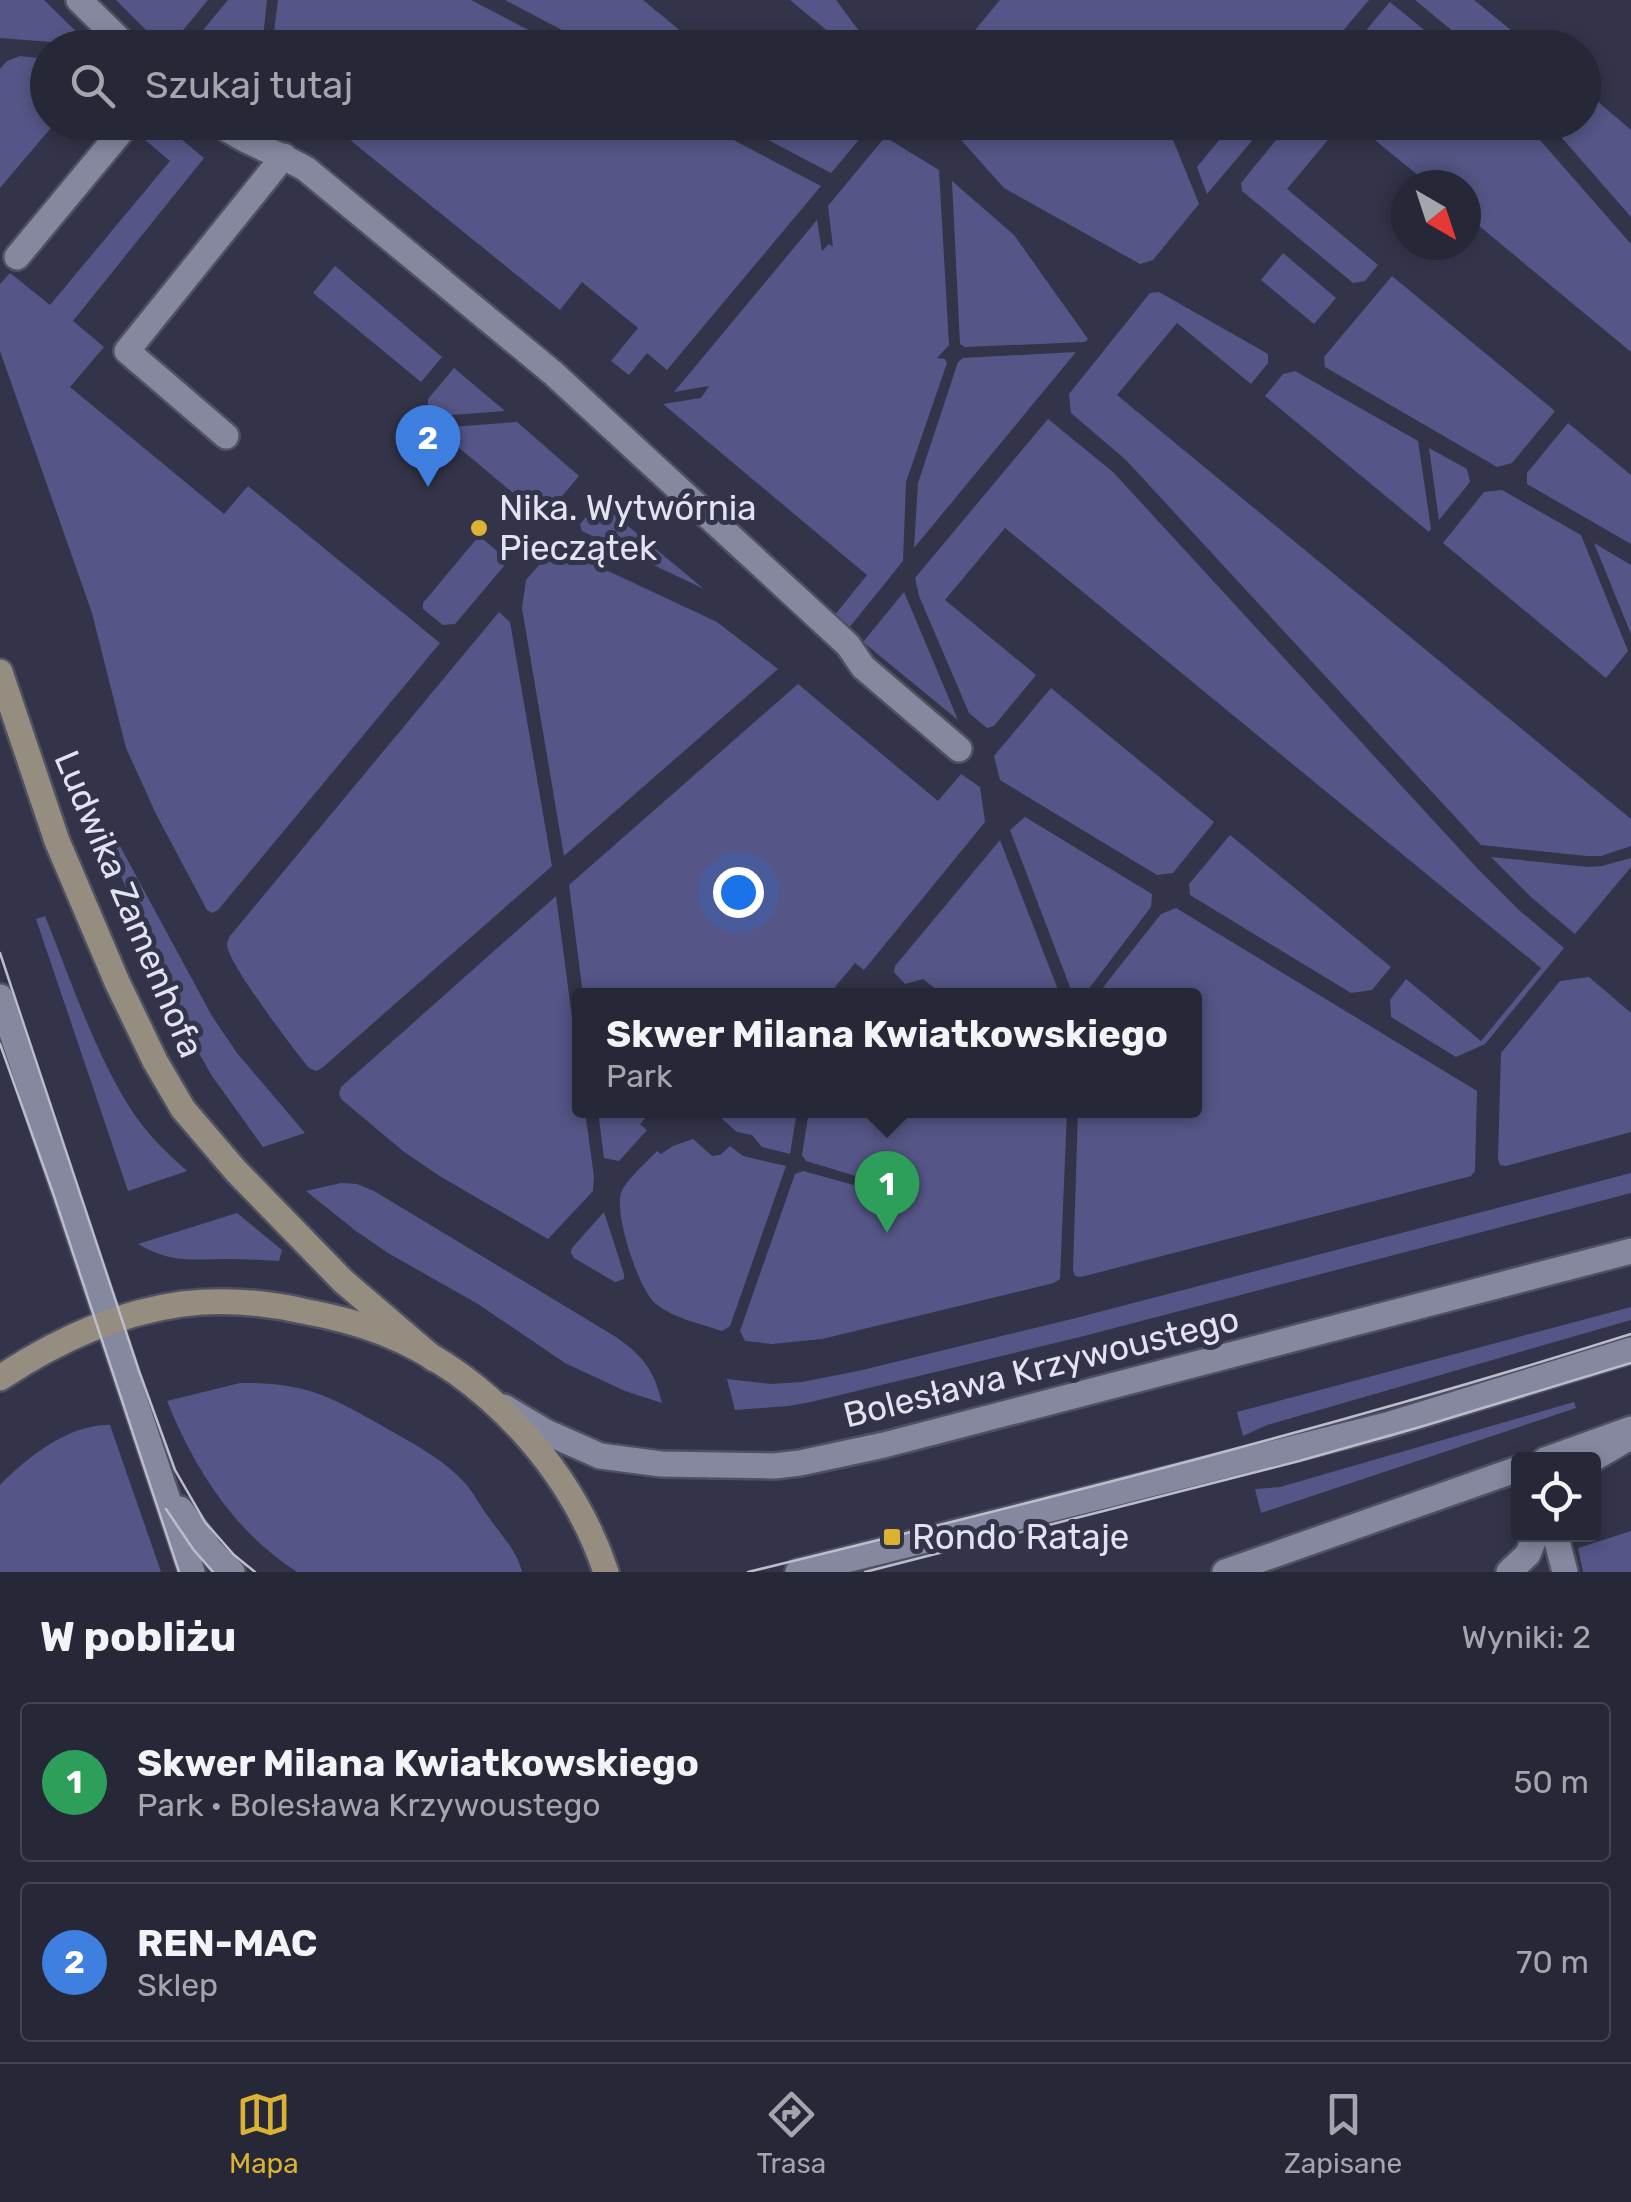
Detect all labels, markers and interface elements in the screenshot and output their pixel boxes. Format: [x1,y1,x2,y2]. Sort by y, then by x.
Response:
search box [30,30,1601,140]
icon: search [65,58,120,113]
text: Szukaj tutaj [145,62,353,108]
north arrow [1391,170,1481,260]
pin: 2 [396,404,460,487]
place label: Nika. Wytwórnia Pieczątek [499,487,757,569]
marker: Nika. Wytwórnia Pieczątek [468,517,490,539]
street label: Ludwika Zamenhofa [45,744,213,1064]
your location [713,867,764,918]
popup [572,988,1202,1118]
text: Skwer Milana Kwiatkowskiego [606,1011,1168,1057]
text: Park [606,1057,673,1095]
pin: 1 [854,1150,920,1233]
street label: Bolesława Krzywoustego [839,1298,1243,1436]
map controls [1511,1452,1601,1542]
button: locate [1511,1452,1601,1542]
place label: Rondo Rataje [912,1516,1129,1558]
marker: Rondo Rataje [881,1526,903,1548]
text: W pobliżu [40,1612,236,1662]
text: Wyniki: 2 [1461,1618,1591,1656]
text: Skwer Milana Kwiatkowskiego [137,1740,699,1786]
text: 1 [67,1763,82,1801]
text: 50 m [1513,1763,1589,1801]
text: Park · Bolesława Krzywoustego [137,1786,601,1824]
text: REN-MAC [137,1920,318,1966]
text: 2 [64,1943,85,1981]
text: 70 m [1516,1943,1589,1981]
text: Sklep [137,1966,218,2004]
tab: Mapa [229,2087,299,2180]
tab: Trasa [757,2087,826,2180]
tab: Zapisane [1284,2087,1402,2180]

